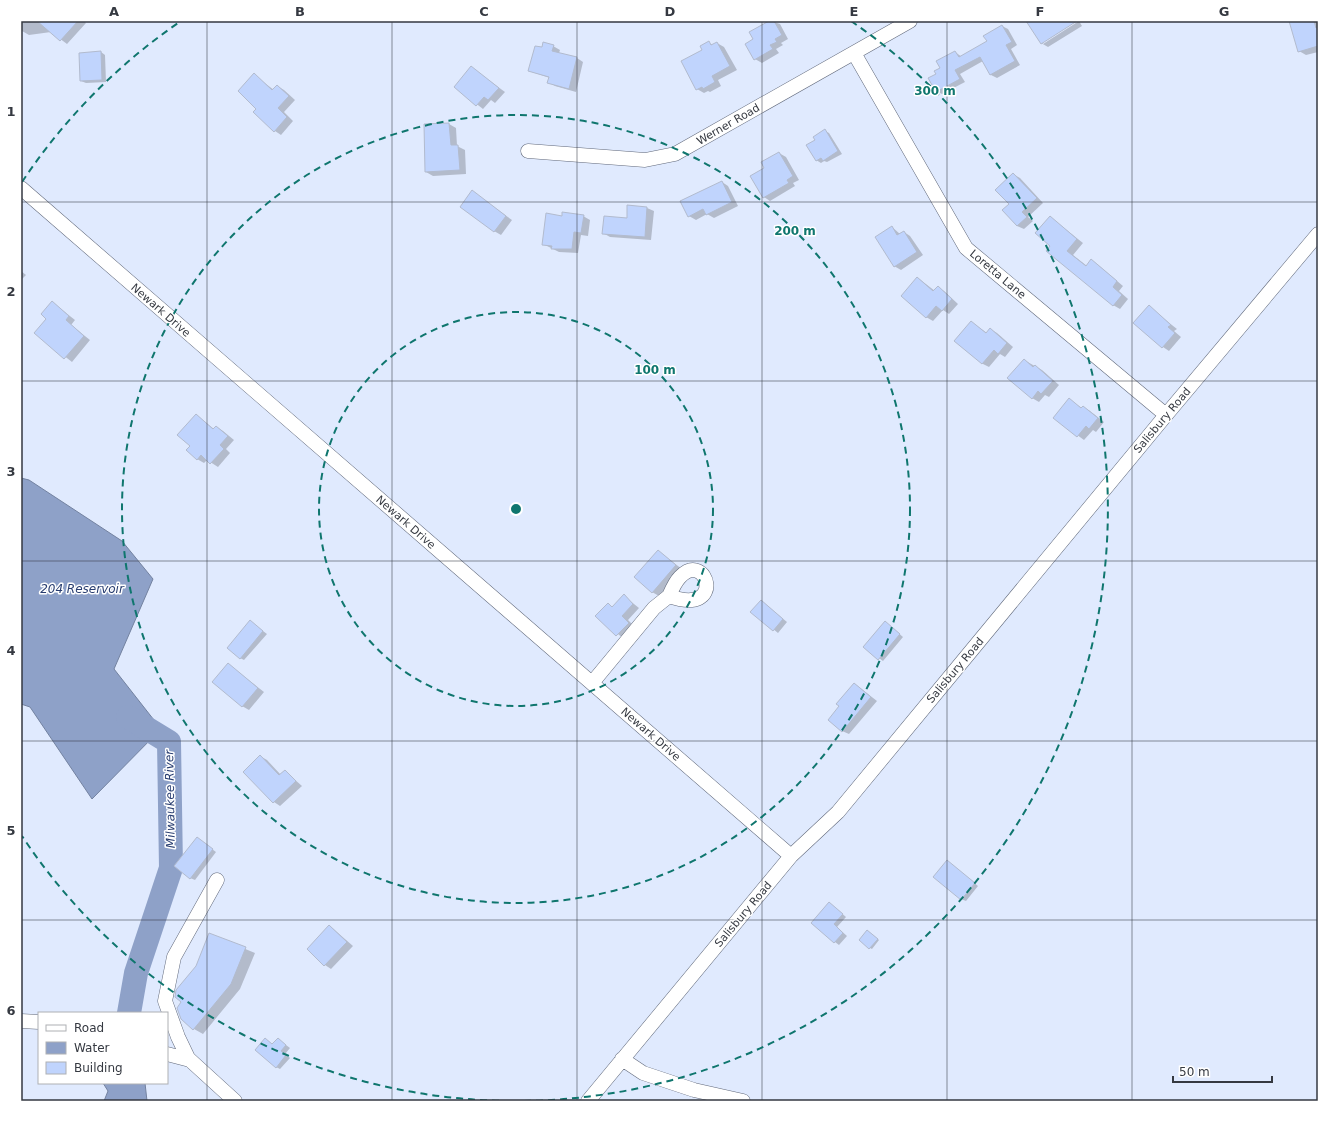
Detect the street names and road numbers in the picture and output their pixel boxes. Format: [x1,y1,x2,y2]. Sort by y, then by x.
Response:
street label: Werner Road [694,101,762,148]
street label: Loretta Lane [967,247,1029,302]
street label: Newark Drive [128,281,193,340]
street label: Salisbury Road [1131,385,1194,456]
street label: Newark Drive [373,493,438,552]
street label: Salisbury Road [924,635,987,706]
street label: Newark Drive [618,705,683,764]
street label: Salisbury Road [712,879,775,950]

